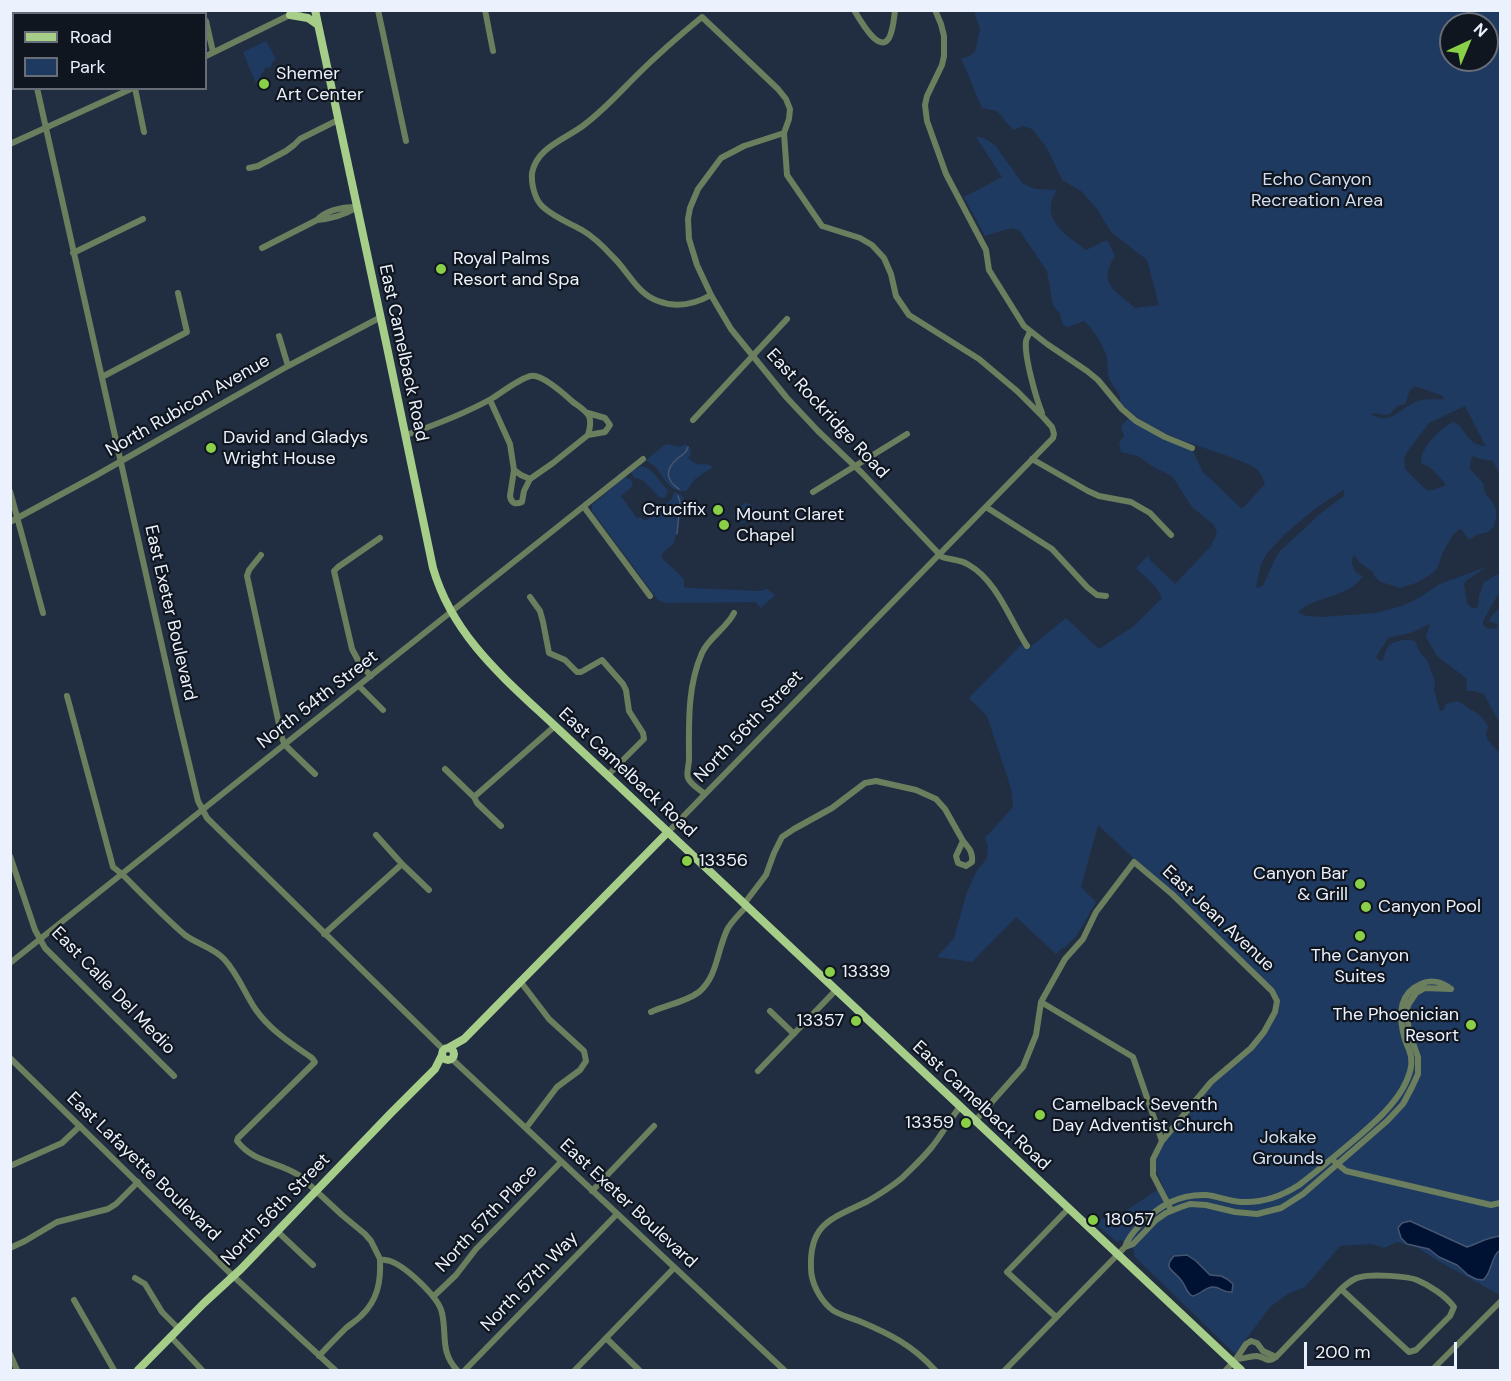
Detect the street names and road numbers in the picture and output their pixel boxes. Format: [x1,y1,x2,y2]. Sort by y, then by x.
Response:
street label: East Camelback Road [374,262,432,444]
street label: East Rockridge Road [761,345,893,483]
street label: North Rubicon Avenue [102,350,274,462]
street label: East Exeter Boulevard [139,523,201,703]
street label: North 54th Street [253,646,383,754]
street label: North 56th Street [690,666,808,788]
street label: East Camelback Road [554,704,700,842]
street label: East Jean Avenue [1157,861,1279,977]
street label: East Calle Del Medio [46,923,180,1059]
street label: East Camelback Road [908,1037,1054,1175]
street label: East Lafayette Boulevard [62,1088,224,1246]
street label: East Exeter Boulevard [555,1135,701,1273]
street label: North 56th Street [217,1149,335,1271]
street label: North 57th Place [432,1161,542,1277]
street label: North 57th Way [477,1228,583,1336]

